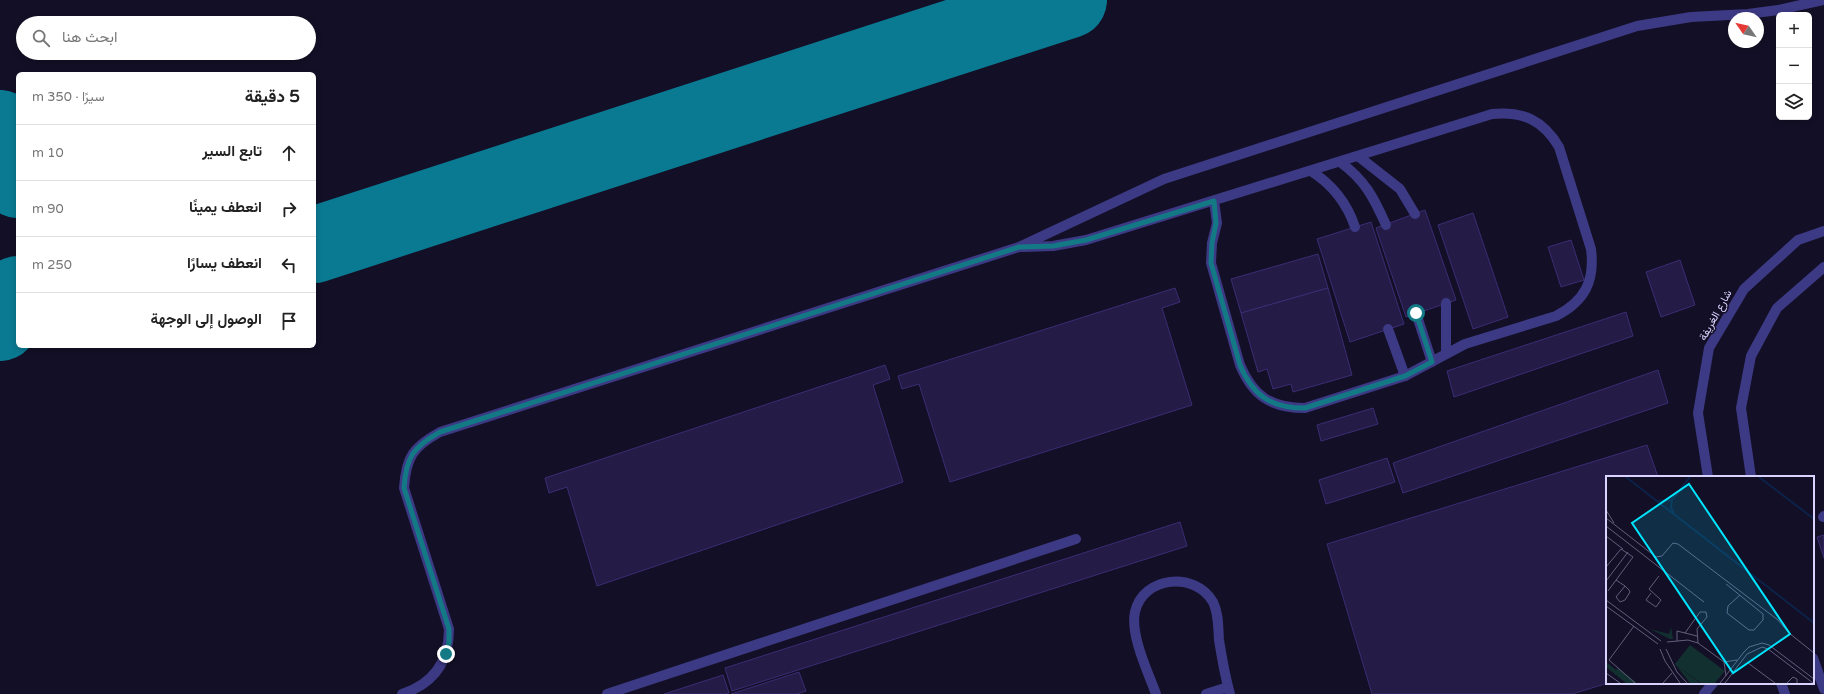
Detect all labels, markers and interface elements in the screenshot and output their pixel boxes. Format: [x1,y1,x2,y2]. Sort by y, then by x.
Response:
north arrow [1728,12,1764,48]
map controls [1776,12,1812,120]
button: + [1776,12,1812,48]
search box [16,16,316,60]
icon: search [30,27,52,49]
text: ابحث هنا [62,28,117,46]
button: − [1776,48,1812,84]
button: layers [1776,84,1812,120]
text: 5 دقيقة [245,86,300,107]
text: سيرًا · 350 m [32,89,105,105]
text: تابع السير [202,142,262,160]
icon: ahead [278,142,300,164]
text: 10 m [32,145,64,161]
text: انعطف يمينًا [189,198,262,216]
icon: right [278,198,300,220]
text: 90 m [32,201,64,217]
text: انعطف يسارًا [187,254,262,272]
icon: left [278,254,300,276]
text: 250 m [32,257,72,273]
street label: شارع الغريفة [1696,287,1736,343]
route start [1407,304,1425,322]
text: الوصول إلى الوجهة [151,310,262,328]
icon: arrive [278,310,300,332]
inset map [1606,476,1814,684]
route end [437,645,455,663]

